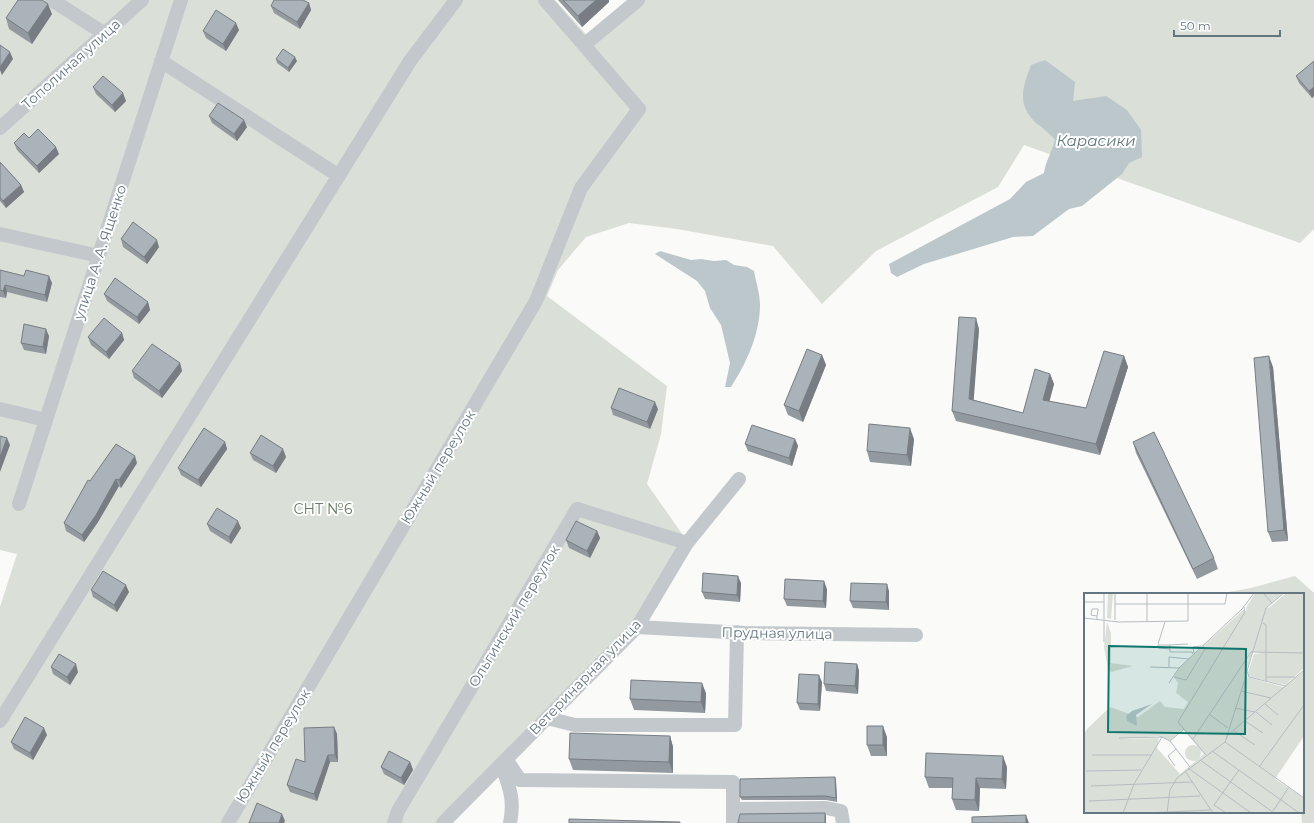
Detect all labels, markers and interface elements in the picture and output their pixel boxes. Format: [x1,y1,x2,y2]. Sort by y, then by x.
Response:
scale bar [1174,12,1280,38]
street label: Тополиная улица [18,15,124,113]
text: 50 m [1180,18,1211,33]
water label: Карасики [1056,131,1136,150]
street label: улица А. А. Ященко [69,182,130,323]
street label: Южный переулок [397,407,479,527]
park label: СНТ №6 [294,500,353,518]
street label: Ольгинский переулок [464,542,564,690]
inset map [1084,593,1304,813]
street label: Ветеринарная улица [525,615,645,739]
street label: Прудная улица [721,623,833,643]
street label: Южный переулок [232,686,314,806]

